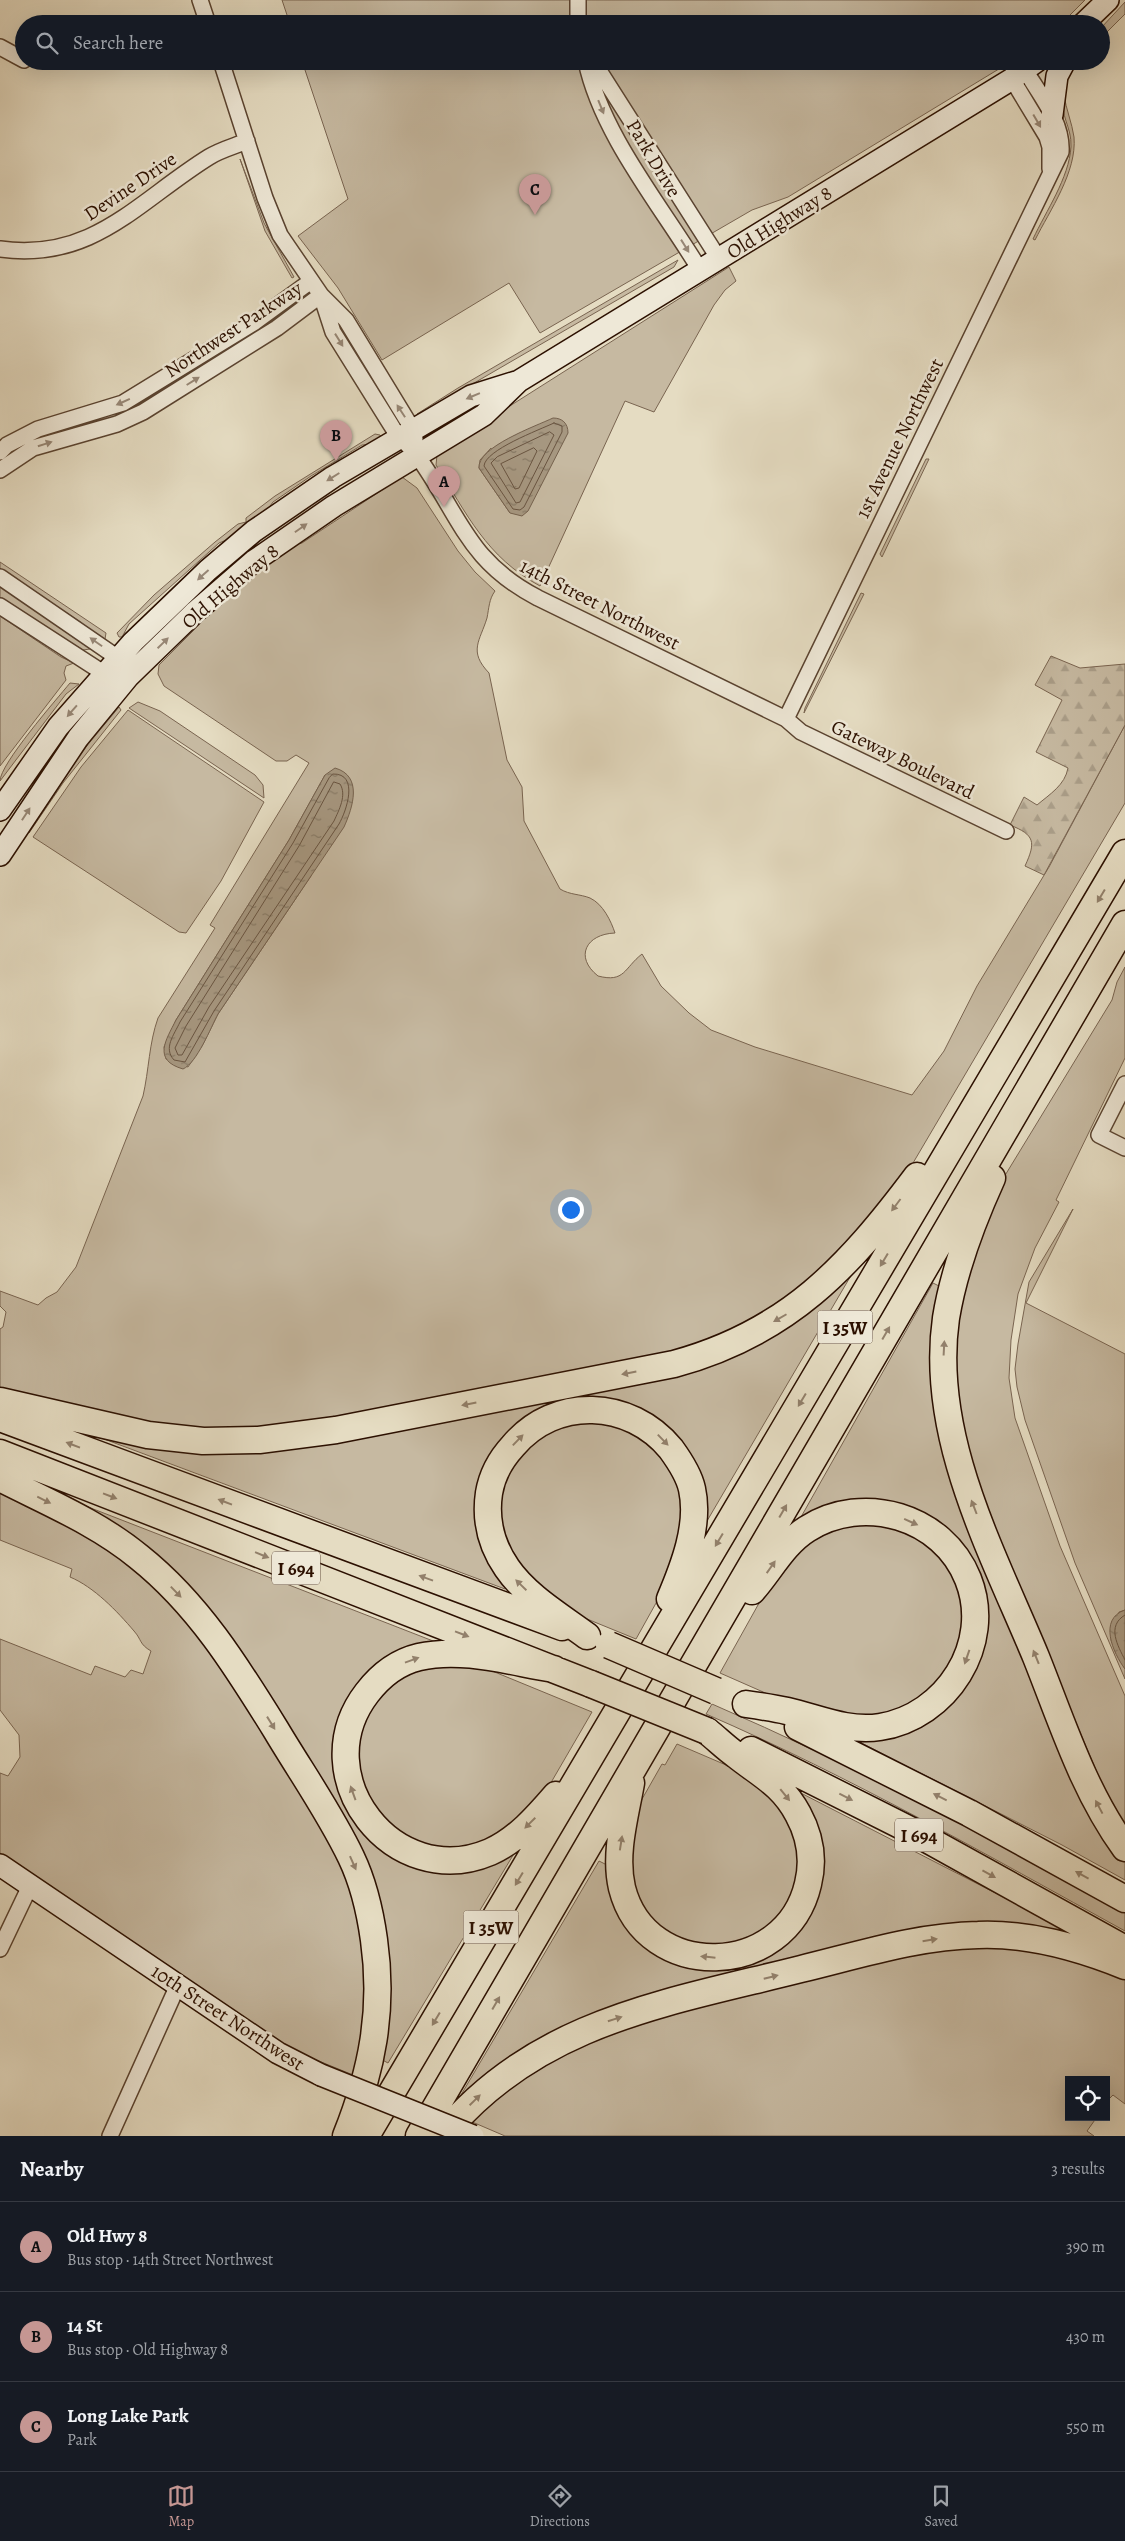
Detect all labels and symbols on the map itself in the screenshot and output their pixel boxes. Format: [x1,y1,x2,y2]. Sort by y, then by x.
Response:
one-way arrow [598,100,605,115]
street label: Park Drive [620,114,687,202]
one-way arrow [1033,114,1042,127]
street label: Devine Drive [79,145,182,227]
pin: C [519,174,551,215]
street label: Old Highway 8 [721,179,837,266]
one-way arrow [681,240,690,253]
street label: Northwest Parkway [159,274,308,384]
one-way arrow [334,334,343,347]
street label: 1st Avenue Northwest [849,353,950,523]
one-way arrow [186,376,199,385]
one-way arrow [465,392,480,400]
one-way arrow [116,398,130,406]
one-way arrow [396,404,405,417]
pin: B [320,420,352,461]
one-way arrow [37,440,52,448]
pin: A [428,466,460,507]
one-way arrow [326,473,339,482]
one-way arrow [294,523,308,533]
street label: Old Highway 8 [176,538,285,635]
street label: 14th Street Northwest [515,552,685,657]
one-way arrow [198,569,210,581]
one-way arrow [89,637,103,647]
one-way arrow [157,637,169,649]
one-way arrow [66,704,78,716]
street label: Gateway Boulevard [827,713,979,806]
one-way arrow [22,807,31,820]
one-way arrow [1097,888,1105,903]
your location [558,1197,584,1223]
one-way arrow [890,1198,901,1211]
one-way arrow [880,1254,889,1267]
road number: I 35W [818,1310,872,1344]
one-way arrow [773,1314,787,1322]
one-way arrow [882,1326,890,1340]
one-way arrow [941,1340,949,1356]
one-way arrow [620,1370,636,1378]
one-way arrow [797,1394,806,1407]
one-way arrow [461,1400,477,1408]
one-way arrow [657,1434,669,1446]
one-way arrow [512,1435,524,1447]
one-way arrow [65,1441,80,1449]
one-way arrow [103,1493,118,1500]
one-way arrow [36,1496,51,1504]
one-way arrow [217,1498,232,1506]
one-way arrow [970,1499,977,1514]
one-way arrow [778,1505,787,1518]
one-way arrow [904,1518,918,1526]
one-way arrow [715,1534,724,1547]
one-way arrow [255,1551,270,1559]
road number: I 694 [272,1552,320,1585]
one-way arrow [766,1560,776,1574]
one-way arrow [419,1574,434,1581]
one-way arrow [515,1579,527,1591]
one-way arrow [170,1586,182,1598]
one-way arrow [455,1630,469,1638]
one-way arrow [1032,1649,1040,1664]
one-way arrow [962,1650,970,1665]
one-way arrow [404,1656,419,1663]
one-way arrow [267,1717,276,1730]
one-way arrow [349,1786,356,1801]
one-way arrow [779,1788,790,1801]
one-way arrow [839,1793,853,1801]
one-way arrow [932,1793,947,1801]
one-way arrow [1095,1799,1103,1814]
one-way arrow [524,1817,536,1829]
road number: I 694 [895,1818,943,1852]
one-way arrow [618,1835,626,1851]
one-way arrow [350,1856,358,1870]
one-way arrow [981,1870,996,1878]
one-way arrow [1075,1871,1090,1879]
one-way arrow [515,1872,523,1887]
road number: I 35W [464,1910,518,1944]
one-way arrow [922,1935,938,1943]
one-way arrow [699,1953,715,1961]
street label: 10th Street Northwest [146,1958,310,2077]
one-way arrow [764,1973,779,1981]
one-way arrow [491,1996,500,2009]
one-way arrow [432,2013,441,2026]
one-way arrow [607,2015,622,2023]
one-way arrow [469,2094,481,2106]

